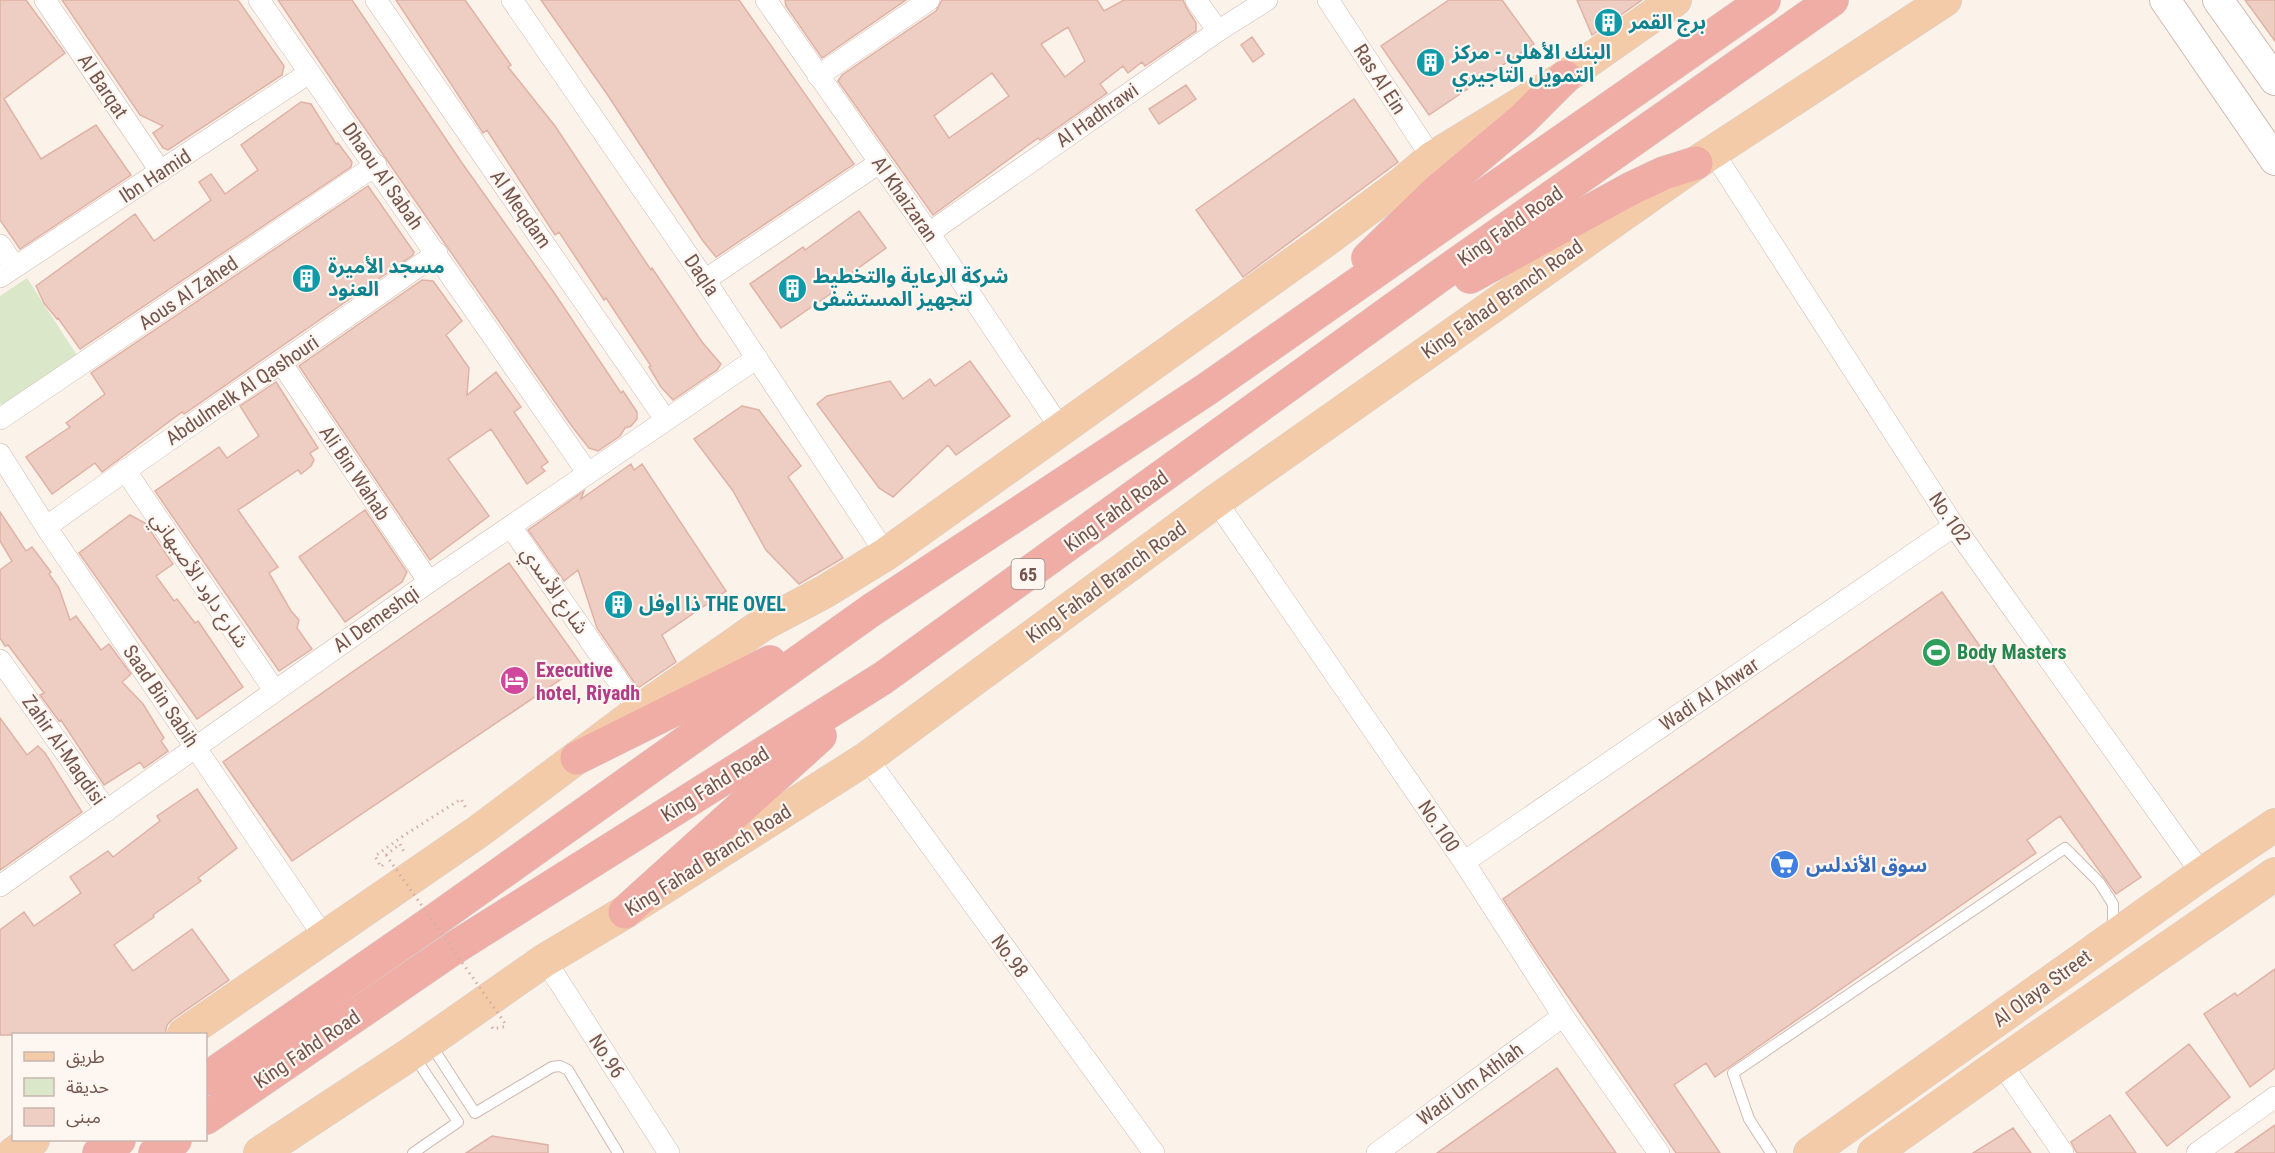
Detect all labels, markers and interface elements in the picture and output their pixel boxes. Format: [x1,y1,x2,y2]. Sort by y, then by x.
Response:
building icon: برج القمر [1592,6,1624,38]
place label: برج القمر [1628,10,1706,37]
street label: Ras Al Ein [1348,39,1412,119]
place label: البنك الأهلي - مركز التمويل التاجيري [1451,40,1611,92]
building icon: البنك الأهلي - مركز التمويل التاجيري [1415,47,1447,79]
street label: Al Barqat [73,49,133,123]
street label: Al Hadhrawi [1051,78,1143,152]
street label: Dhaou Al Sabah [337,118,429,234]
street label: Ibn Hamid [115,144,195,208]
street label: Al Khaizaran [867,152,943,246]
street label: Al Meqdam [485,165,557,253]
street label: King Fahd Road [1453,181,1567,271]
street label: King Fahad Branch Road [1417,234,1587,364]
street label: Daqla [679,250,725,300]
street label: Aous Al Zahed [134,251,242,335]
place label: مسجد الأميرة العنود [328,254,445,301]
building icon: مسجد الأميرة العنود [291,262,323,294]
place label: شركة الرعاية والتخطيط لتجهيز المستشفى [813,264,1009,311]
building icon: شركة الرعاية والتخطيط لتجهيز المستشفى [776,272,808,304]
street label: Abdulmelk Al Qashouri [161,330,323,450]
street label: Ali Bin Wahab [315,421,395,525]
street label: King Fahd Road [1059,465,1173,557]
street label: No.102 [1924,488,1976,549]
street label: شارع داود الأصبهاني [143,508,254,654]
street label: King Fahad Branch Road [1021,516,1191,648]
street label: شارع الأسدي [513,542,594,641]
road number: 65 [1012,559,1044,589]
street label: Al Demeshqi [328,581,424,657]
building icon: ذا اوفل THE OVEL [602,588,634,620]
place label: ذا اوفل THE OVEL [639,592,786,616]
sports icon: Body Masters [1920,636,1952,668]
street label: Saad Bin Sabih [118,640,204,752]
place label: Body Masters [1957,640,2067,664]
street label: Wadi Al Ahwar [1655,652,1763,736]
place label: Executive hotel, Riyadh [536,658,640,705]
hotel icon: Executive hotel, Riyadh [499,665,531,697]
street label: Zahir Al-Maqdisi [17,690,111,810]
street label: King Fahd Road [657,741,773,827]
street label: No.100 [1413,796,1465,856]
street label: King Fahad Branch Road [620,799,796,921]
supermarket icon: سوق الأندلس [1769,849,1801,881]
place label: سوق الأندلس [1806,853,1927,877]
street label: No.98 [986,930,1034,982]
street label: Al Olaya Street [1988,944,2096,1032]
street label: King Fahd Road [249,1005,365,1093]
street label: No.96 [584,1030,630,1082]
legend [12,1033,207,1141]
street label: Wadi Um Athlah [1412,1037,1528,1131]
text: طريق [66,1046,105,1068]
text: حديقة [66,1076,109,1097]
text: مبنى [66,1106,101,1128]

